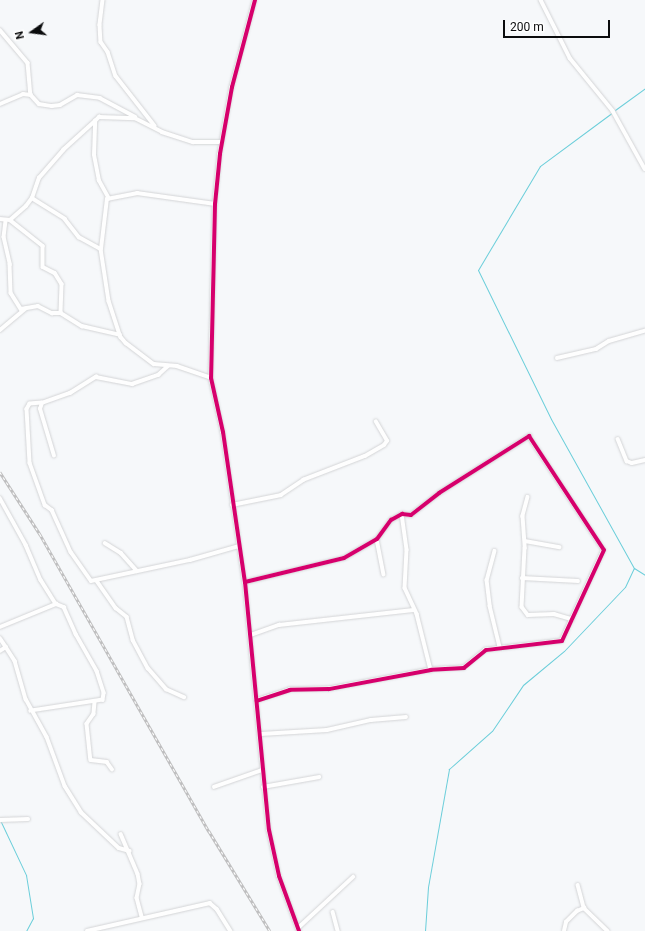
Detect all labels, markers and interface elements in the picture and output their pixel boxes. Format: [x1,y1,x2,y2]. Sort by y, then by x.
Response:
north arrow [12,12,52,52]
scale bar [505,12,612,38]
text: 200 m [510,20,544,34]
text: N [13,30,27,40]

